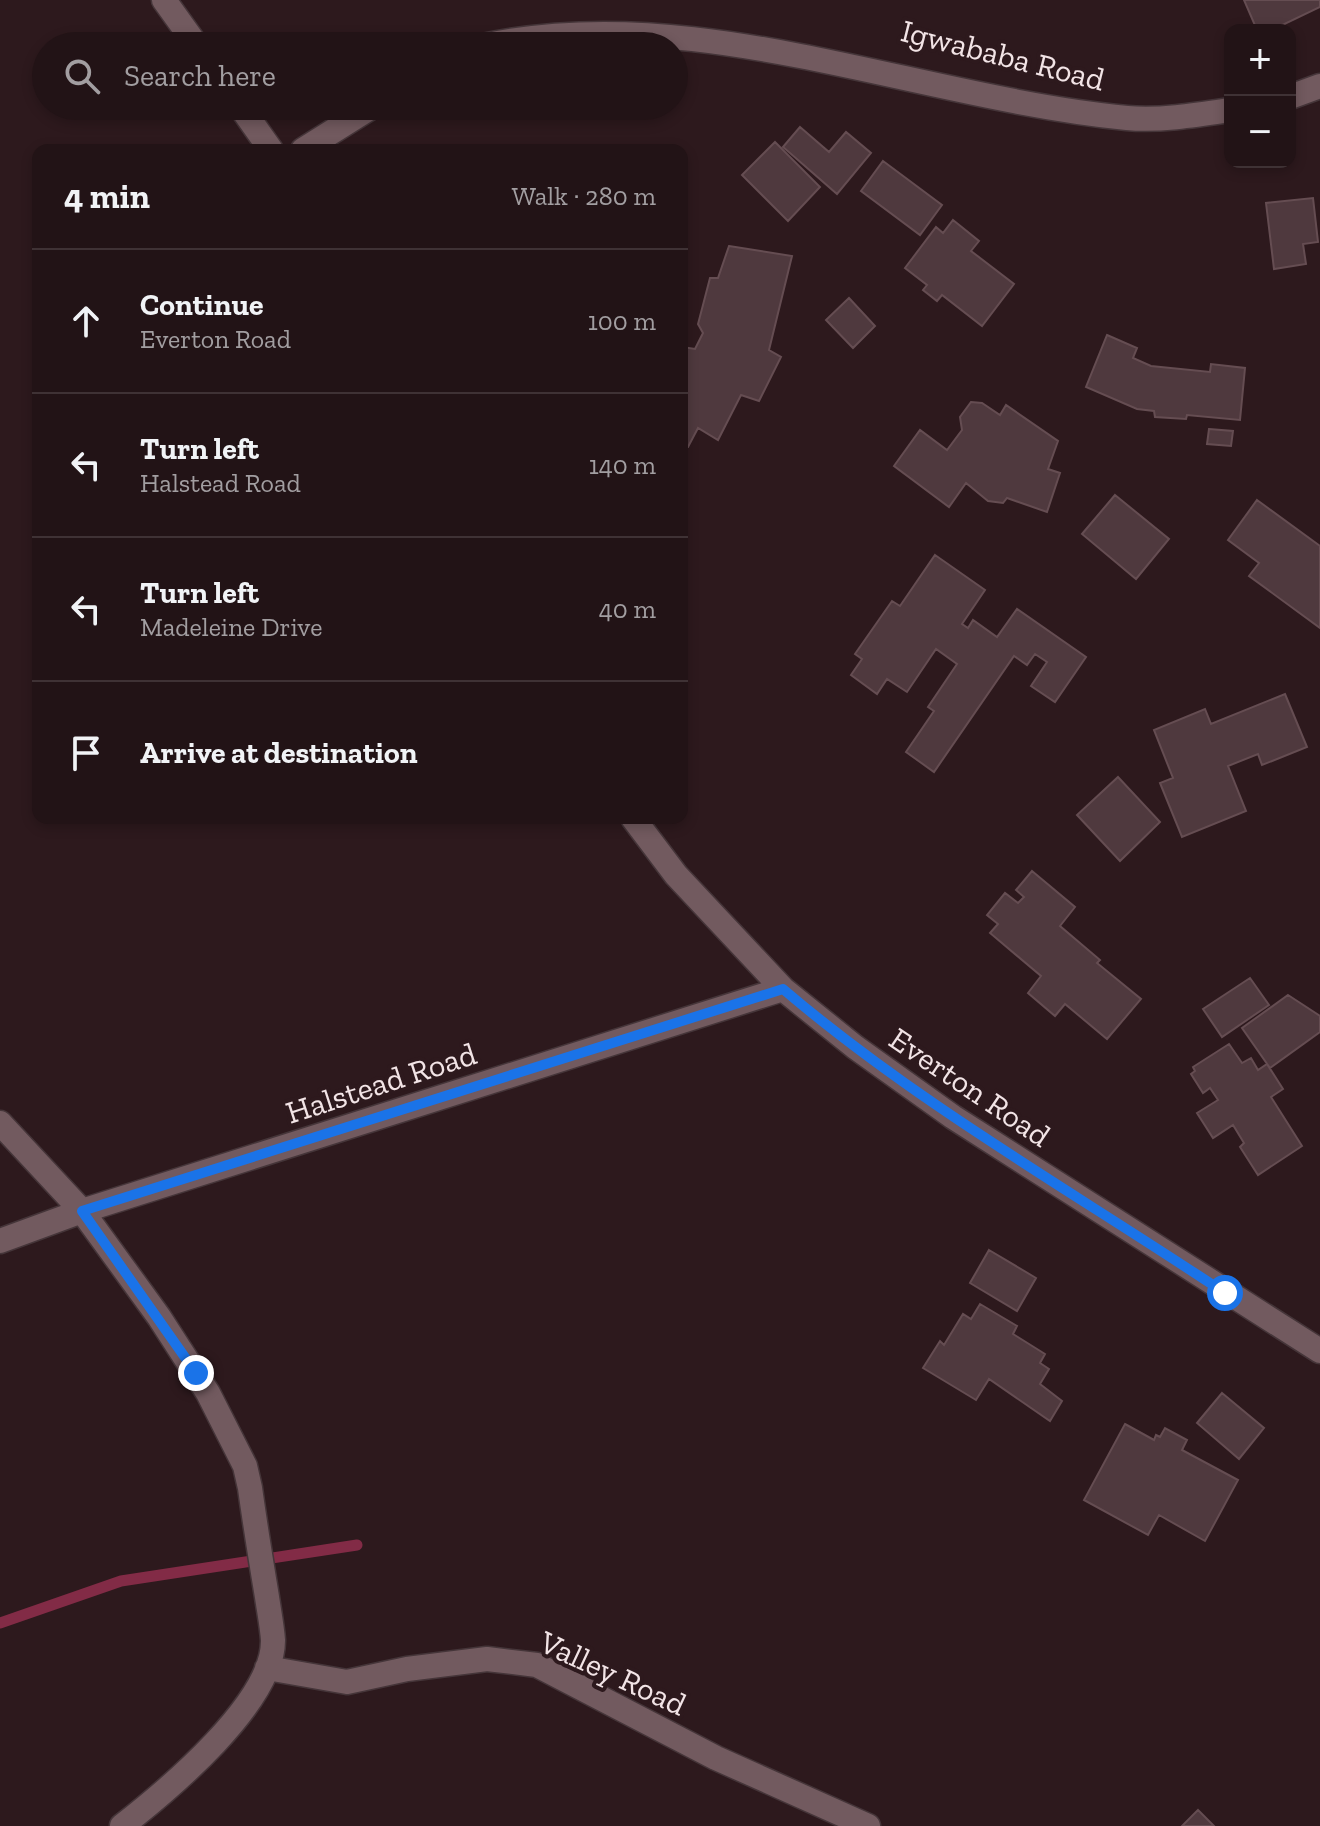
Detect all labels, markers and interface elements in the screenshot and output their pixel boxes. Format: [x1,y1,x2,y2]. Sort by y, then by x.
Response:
street label: Igwababa Road [897,11,1109,99]
map controls [1224,24,1296,168]
button: + [1224,24,1296,96]
search box [32,32,688,120]
icon: search [60,54,104,98]
text: Search here [124,58,276,94]
button: − [1224,96,1296,168]
text: 4 min [64,176,150,217]
text: Walk · 280 m [512,180,656,212]
text: Continue [140,287,264,323]
icon: ahead [64,299,108,343]
text: 100 m [588,305,656,337]
text: Everton Road [140,323,291,355]
text: Turn left [140,431,259,467]
icon: left [64,443,108,487]
text: 140 m [589,449,656,481]
text: Halstead Road [140,467,301,499]
text: Turn left [140,575,259,611]
icon: left [64,587,108,631]
text: 40 m [599,593,656,625]
text: Madeleine Drive [140,611,322,643]
icon: arrive [64,731,108,775]
text: Arrive at destination [140,735,417,771]
street label: Everton Road [882,1019,1058,1155]
street label: Halstead Road [281,1034,481,1132]
route start [1207,1275,1243,1311]
route end [178,1355,214,1391]
street label: Valley Road [533,1622,693,1724]

